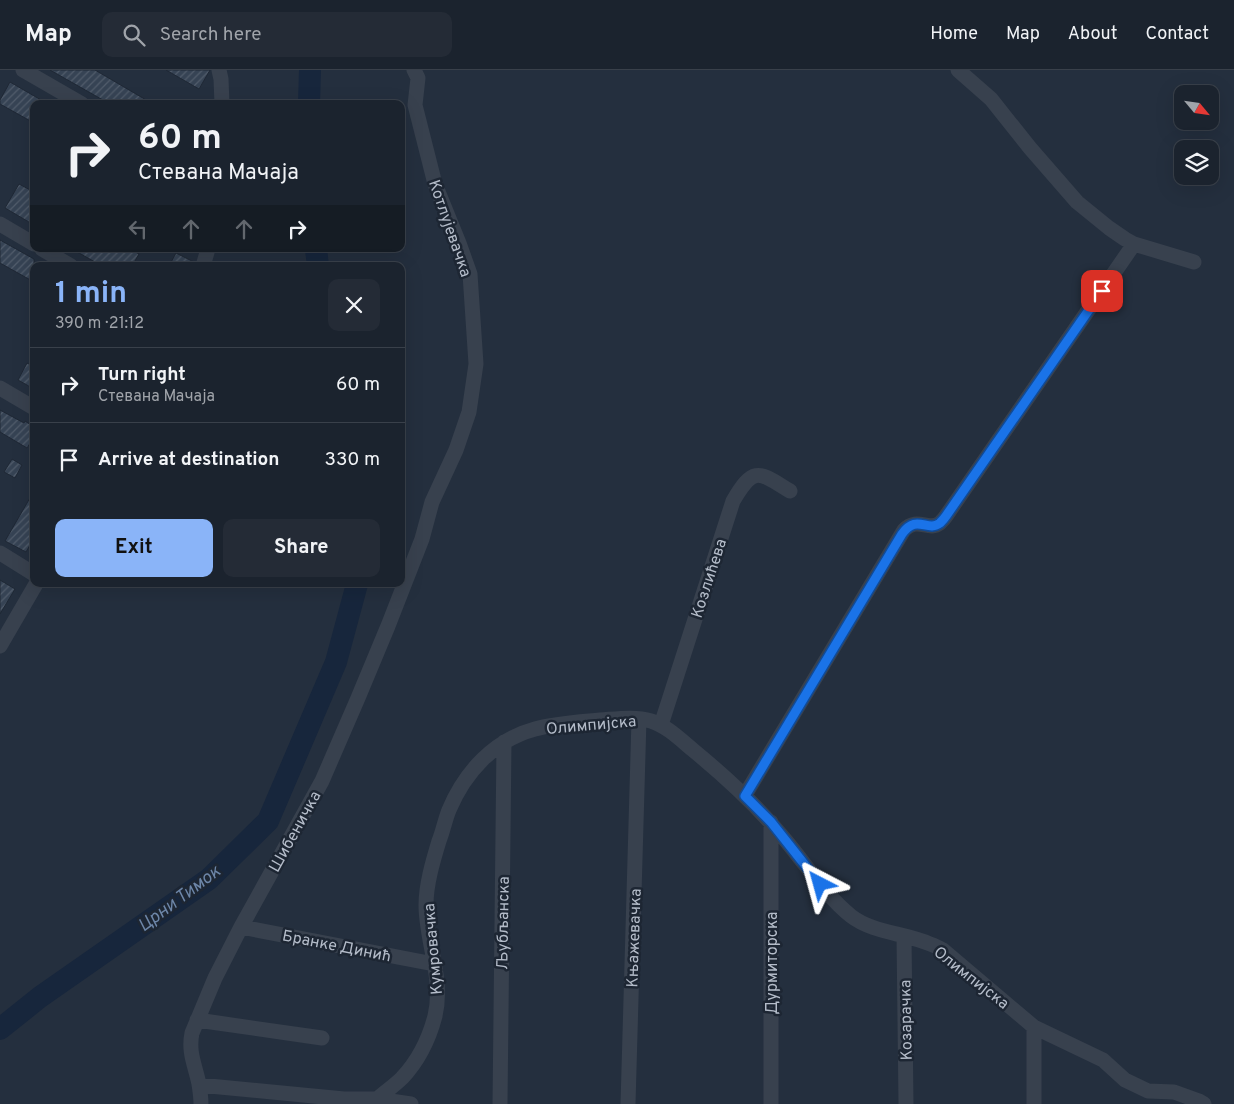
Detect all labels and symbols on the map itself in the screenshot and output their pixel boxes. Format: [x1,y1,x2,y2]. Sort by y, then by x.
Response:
north arrow [1174,85,1219,130]
street label: Котлујевачка [423,177,475,280]
pin [1081,270,1123,312]
street label: Козлићева [688,536,732,621]
street label: Олимпијска [545,712,637,740]
street label: Шибеничка [265,788,326,876]
position arrow [793,857,845,909]
water label: Црни Тимок [134,860,227,938]
street label: Љубљанска [493,876,515,970]
street label: Књажевачка [623,888,647,988]
street label: Кумровачка [420,902,448,995]
street label: Дурмиторска [763,912,783,1014]
street label: Бранке Динић [280,927,393,967]
street label: Олимпијска [929,943,1013,1014]
street label: Козарачка [896,979,918,1060]

